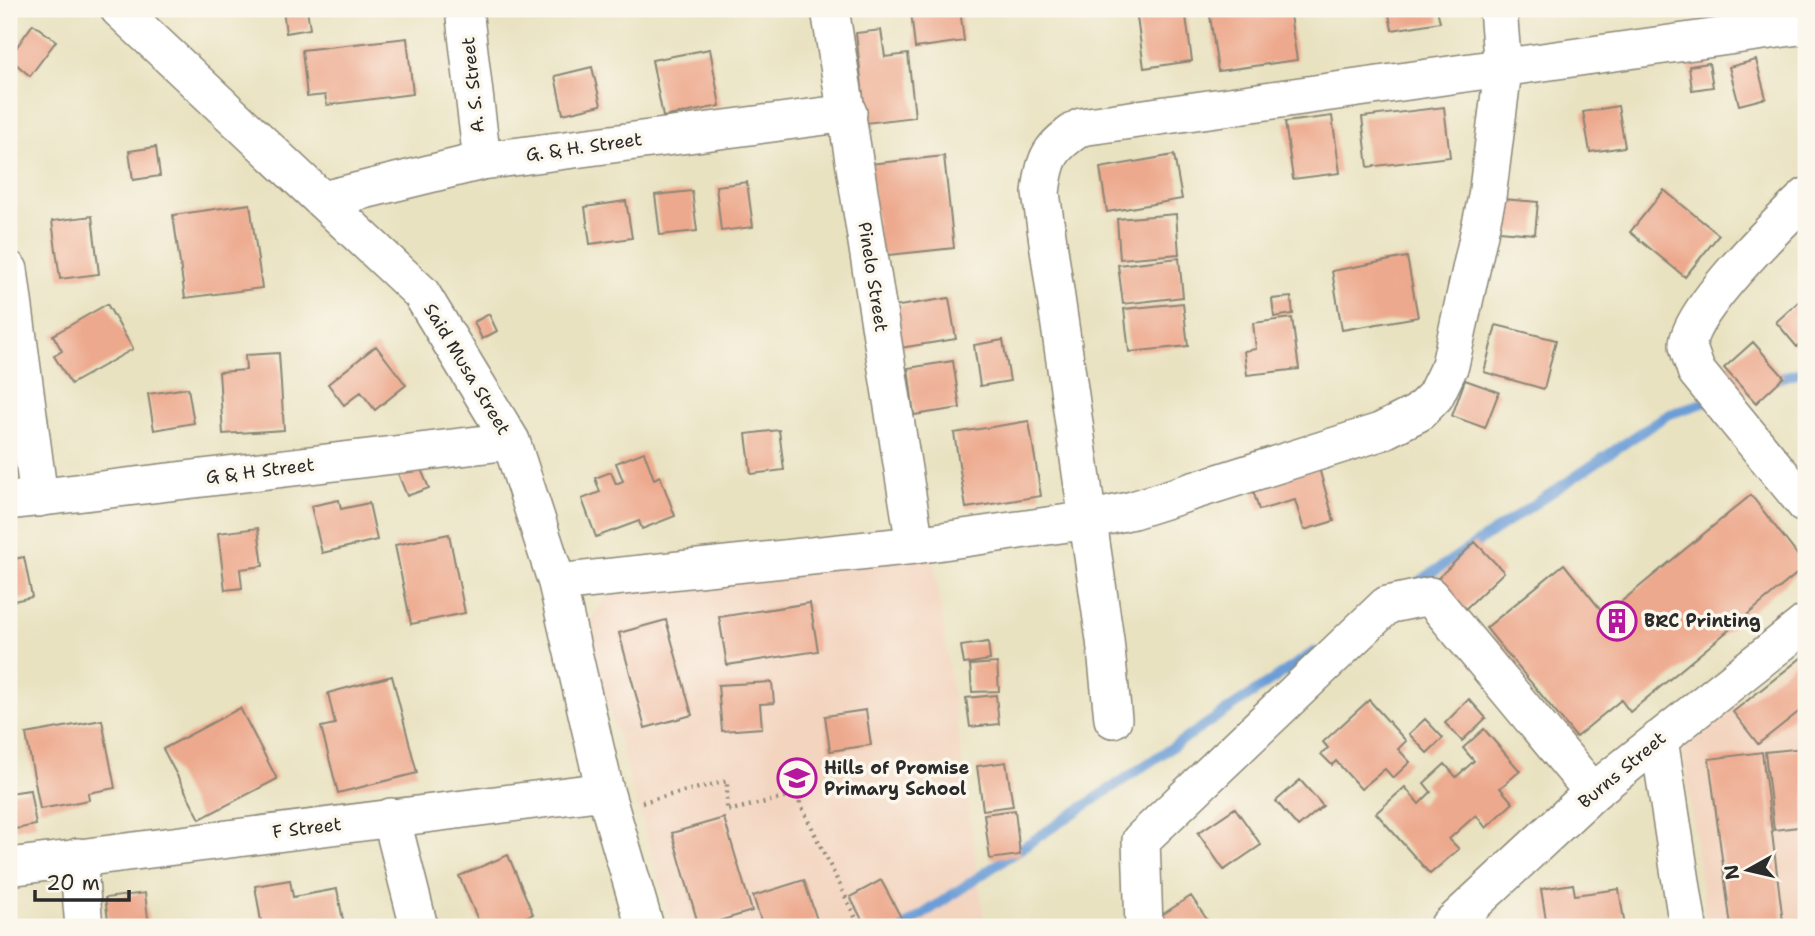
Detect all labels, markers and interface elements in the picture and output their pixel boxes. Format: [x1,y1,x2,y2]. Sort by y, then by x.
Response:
street label: A. S. Street [456,36,490,134]
street label: G. & H. Street [524,127,644,167]
street label: Pinelo Street [852,220,894,334]
street label: Said Musa Street [418,299,516,439]
street label: G & H Street [204,452,316,490]
building icon: BRC Printing [1596,600,1638,642]
place label: BRC Printing [1644,609,1761,633]
street label: Burns Street [1573,726,1671,814]
place label: Hills of Promise Primary School [824,756,970,801]
school or university icon: Hills of Promise Primary School [776,757,818,799]
street label: F Street [271,812,343,844]
north arrow [1714,834,1784,904]
scale bar [35,859,130,903]
text: N [1718,863,1745,881]
text: 20 m [46,869,100,897]

